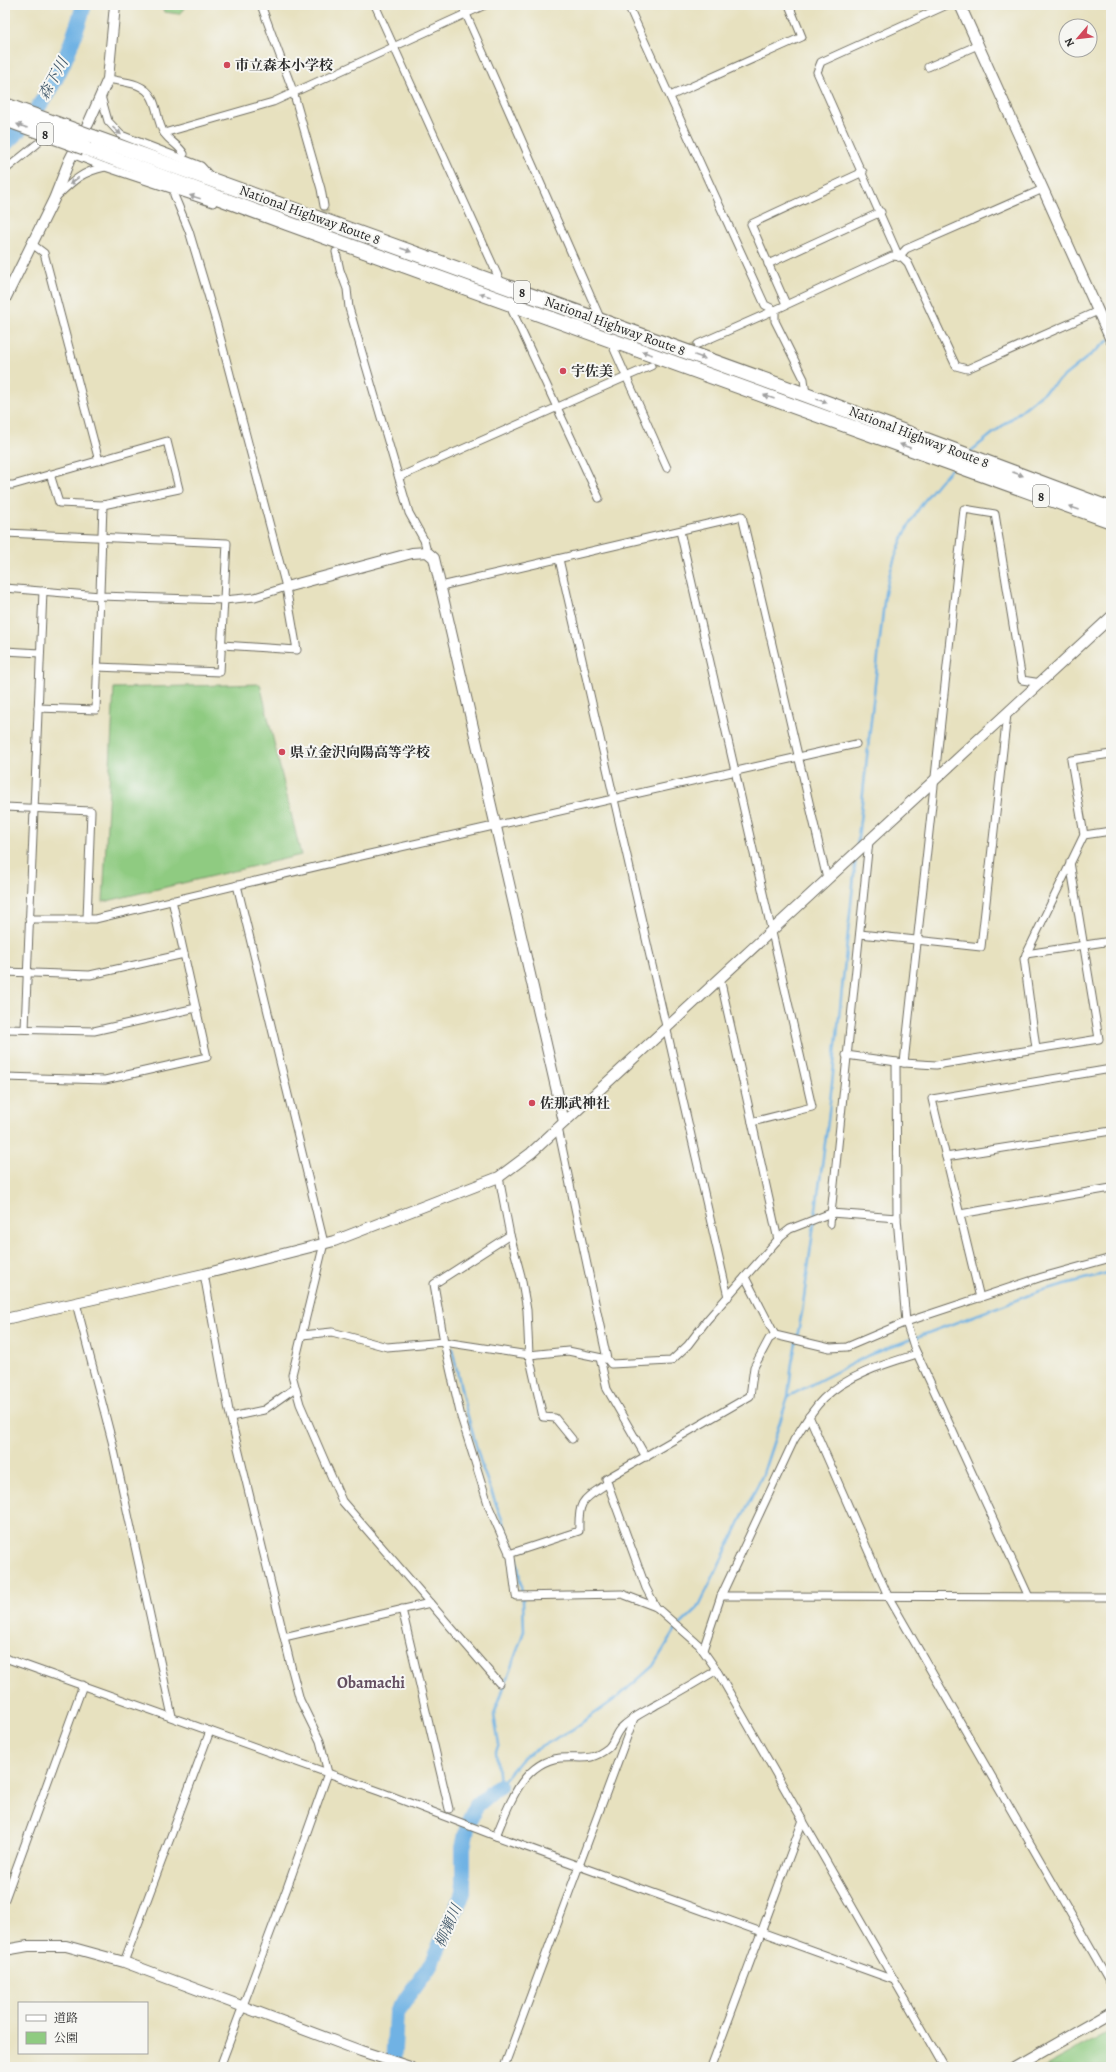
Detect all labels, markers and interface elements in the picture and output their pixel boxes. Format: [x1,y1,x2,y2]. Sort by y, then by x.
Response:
north arrow [1058,18,1098,58]
text: N [1061,35,1078,50]
water label: 森下川 [33,53,74,104]
place label: 市立森本小学校 [235,56,333,75]
marker: 市立森本小学校 [222,60,232,70]
one-way arrow [16,122,28,128]
road number: 8 [37,123,53,145]
one-way arrow [112,126,122,135]
one-way arrow [68,177,79,186]
street label: National Highway Route 8 [237,181,383,249]
one-way arrow [189,194,201,200]
one-way arrow [401,248,413,254]
road number: 8 [514,281,530,303]
one-way arrow [479,291,491,297]
street label: National Highway Route 8 [542,292,688,360]
one-way arrow [641,350,653,356]
one-way arrow [694,354,706,360]
place label: 宇佐美 [571,362,613,381]
marker: 宇佐美 [558,366,568,376]
one-way arrow [763,393,775,399]
one-way arrow [816,398,828,404]
street label: National Highway Route 8 [846,401,992,473]
one-way arrow [898,442,910,448]
one-way arrow [1013,472,1025,478]
road number: 8 [1033,485,1049,507]
one-way arrow [1068,504,1080,510]
place label: 県立金沢向陽高等学校 [290,743,430,762]
marker: 県立金沢向陽高等学校 [277,747,287,757]
place label: 佐那武神社 [540,1094,610,1113]
marker: 佐那武神社 [527,1098,537,1108]
district label: Obamachi [337,1672,405,1694]
water label: 柳瀬川 [430,1900,467,1951]
legend [18,2002,148,2054]
text: 道路 [54,2010,78,2026]
text: 公園 [54,2030,78,2046]

